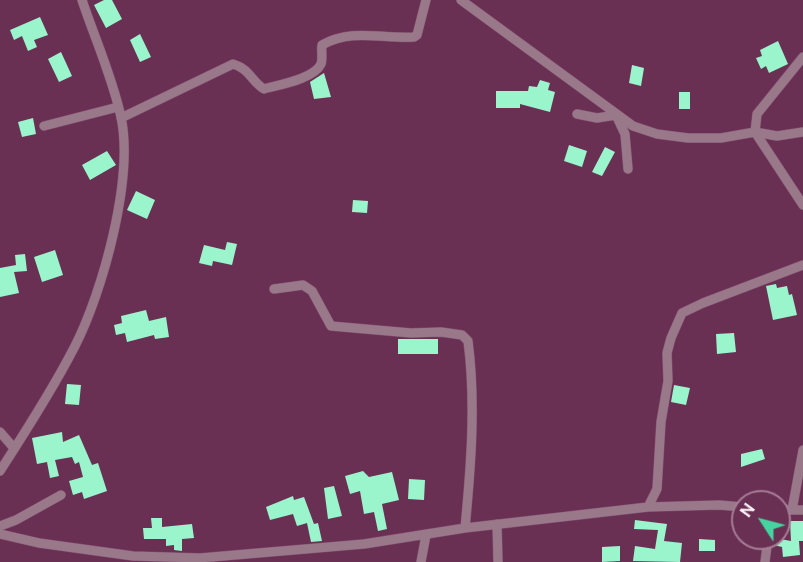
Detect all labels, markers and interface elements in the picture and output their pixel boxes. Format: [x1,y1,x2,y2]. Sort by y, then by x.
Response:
north arrow [731,490,791,550]
text: N [736,500,759,521]

